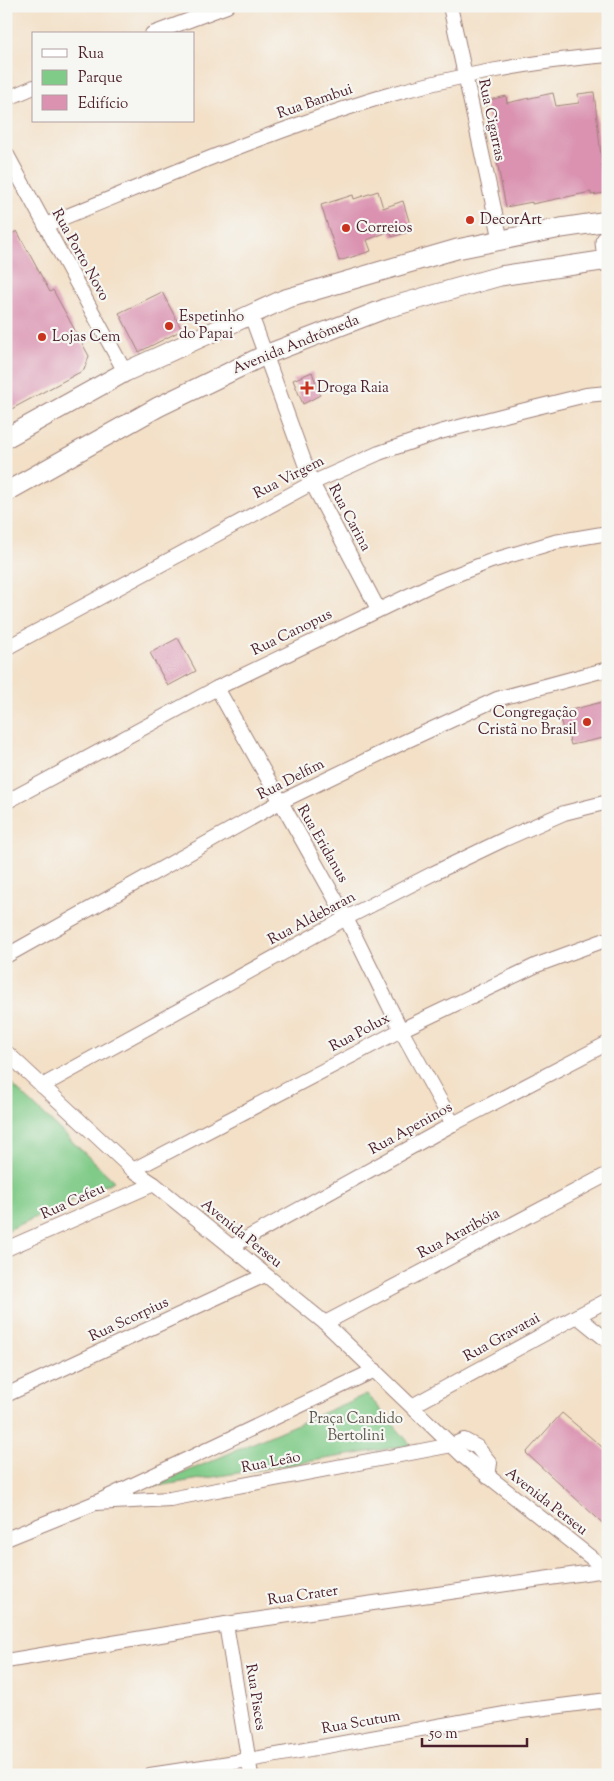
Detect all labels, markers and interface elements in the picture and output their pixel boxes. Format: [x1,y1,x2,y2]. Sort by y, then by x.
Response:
legend [32,32,195,122]
text: Rua [78,44,104,65]
text: Parque [78,68,122,89]
street label: Rua Cigarras [472,77,510,163]
street label: Rua Bambui [274,79,356,125]
text: Edifício [78,94,128,115]
street label: Rua Porto Novo [46,205,114,305]
place label: DecorArt [480,210,542,231]
marker: DecorArt [464,214,476,226]
place label: Correios [356,218,413,239]
marker: Correios [340,222,352,234]
place label: Espetinho do Papai [179,307,244,345]
street label: Avenida Andrômeda [229,310,363,380]
marker: Espetinho do Papai [163,320,175,332]
place label: Lojas Cem [52,327,121,348]
marker: Lojas Cem [36,331,48,343]
place label: Droga Raia [317,378,389,399]
marker: Droga Raia [301,382,313,394]
street label: Rua Virgem [250,451,328,505]
street label: Rua Carina [323,481,376,555]
street label: Rua Canopus [248,604,336,662]
place label: Congregação Cristã no Brasil [478,703,577,741]
marker: Congregação Cristã no Brasil [581,716,593,728]
street label: Rua Delfim [254,754,329,806]
street label: Rua Eridanus [291,801,353,887]
street label: Rua Aldebaran [264,887,360,951]
street label: Rua Polux [326,1008,394,1058]
street label: Rua Apeninos [366,1097,457,1161]
street label: Rua Cefeu [38,1178,109,1225]
street label: Avenida Perseu [196,1195,286,1274]
street label: Rua Araribóia [414,1203,504,1265]
street label: Rua Scorpius [86,1292,172,1348]
street label: Rua Gravatai [460,1308,544,1368]
park label: Praça Candido Bertolini [309,1409,403,1447]
street label: Rua Leão [240,1447,302,1479]
street label: Avenida Perseu [500,1463,592,1541]
street label: Rua Crater [266,1581,340,1611]
street label: Rua Pisces [239,1662,271,1732]
street label: Rua Scutum [320,1706,403,1740]
scale bar [422,1716,526,1748]
text: 50 m [428,1724,458,1745]

